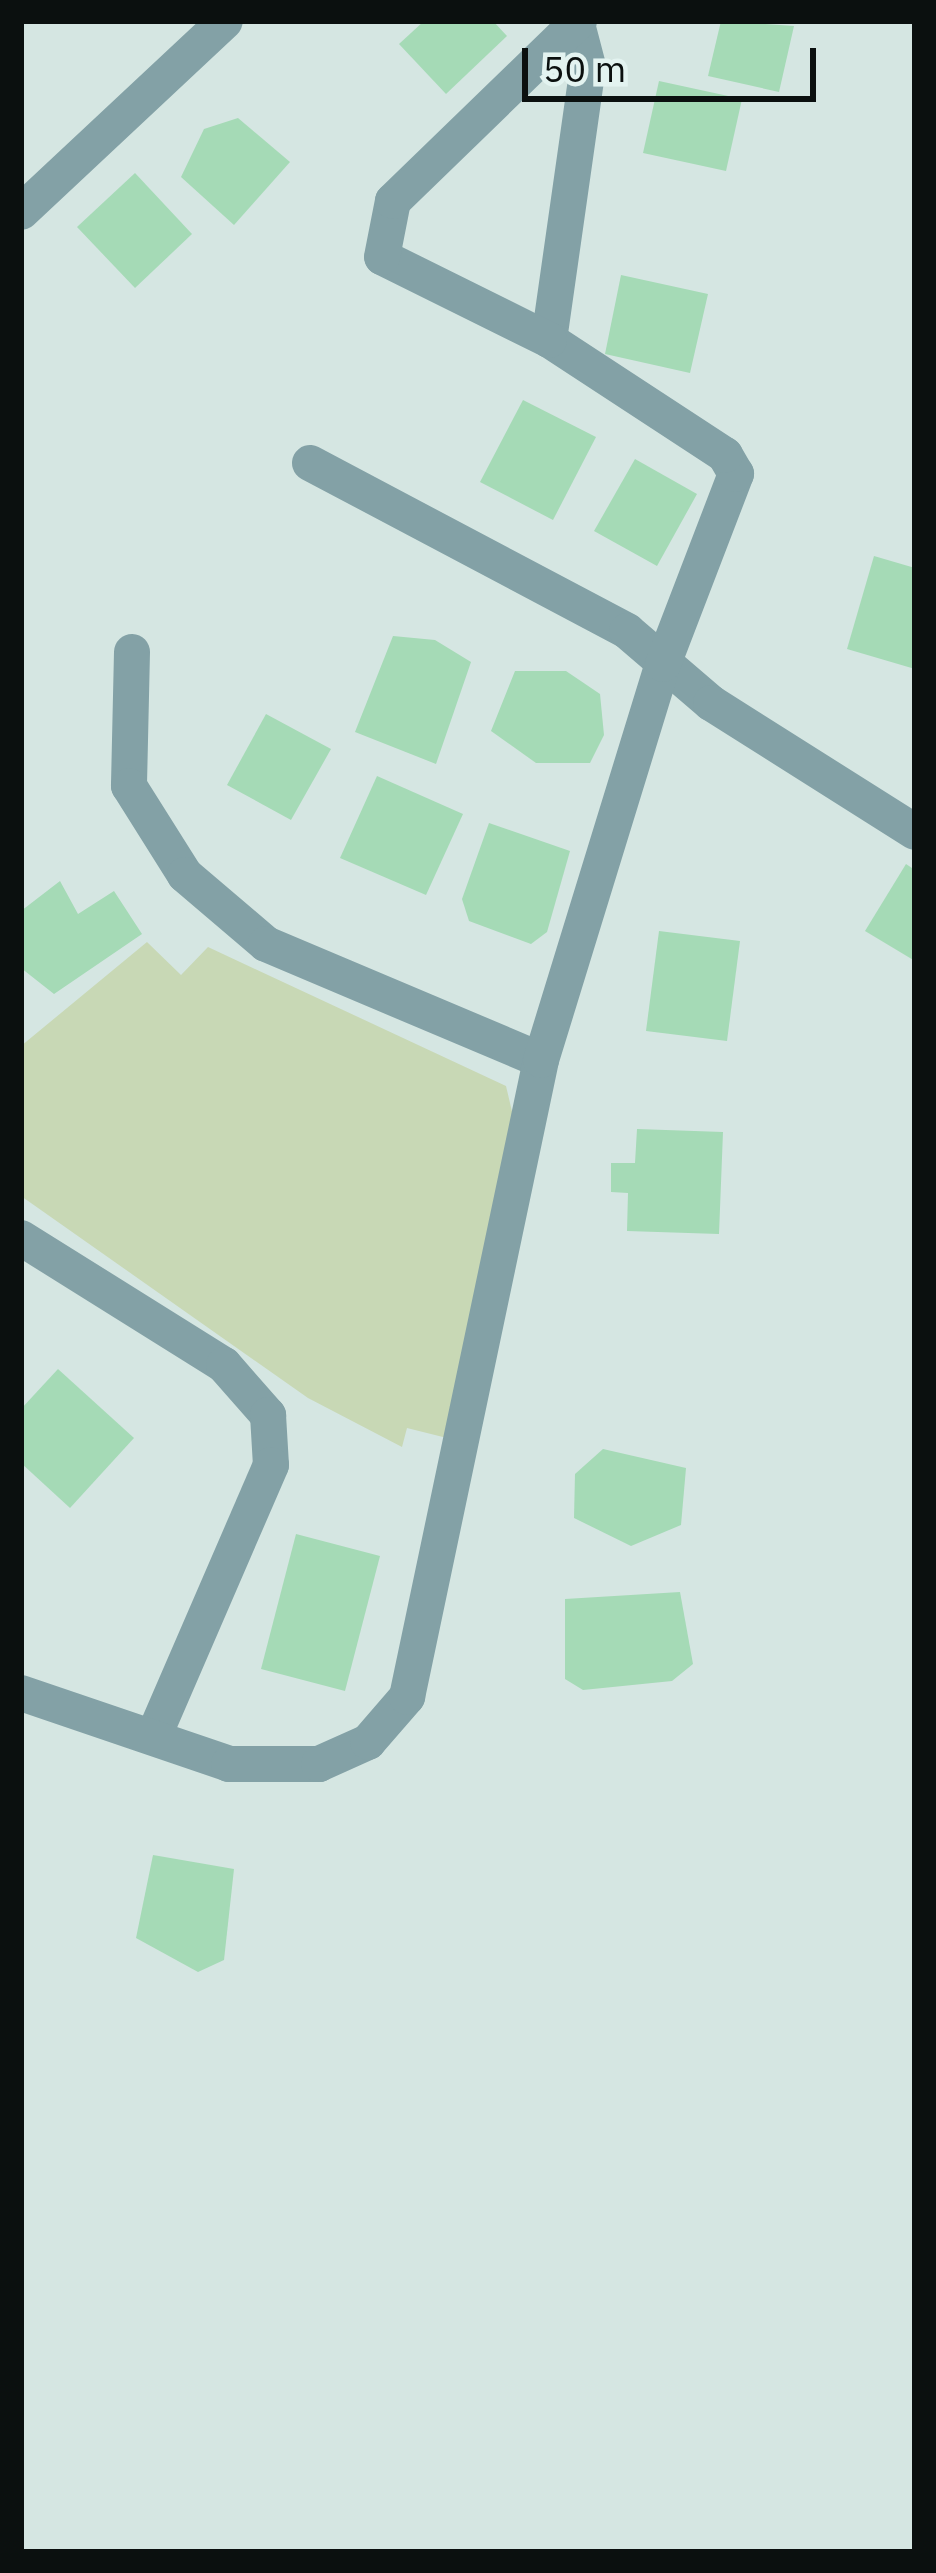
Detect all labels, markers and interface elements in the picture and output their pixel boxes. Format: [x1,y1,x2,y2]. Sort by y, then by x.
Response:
scale bar [528,24,822,98]
text: 50 m [543,45,626,92]

